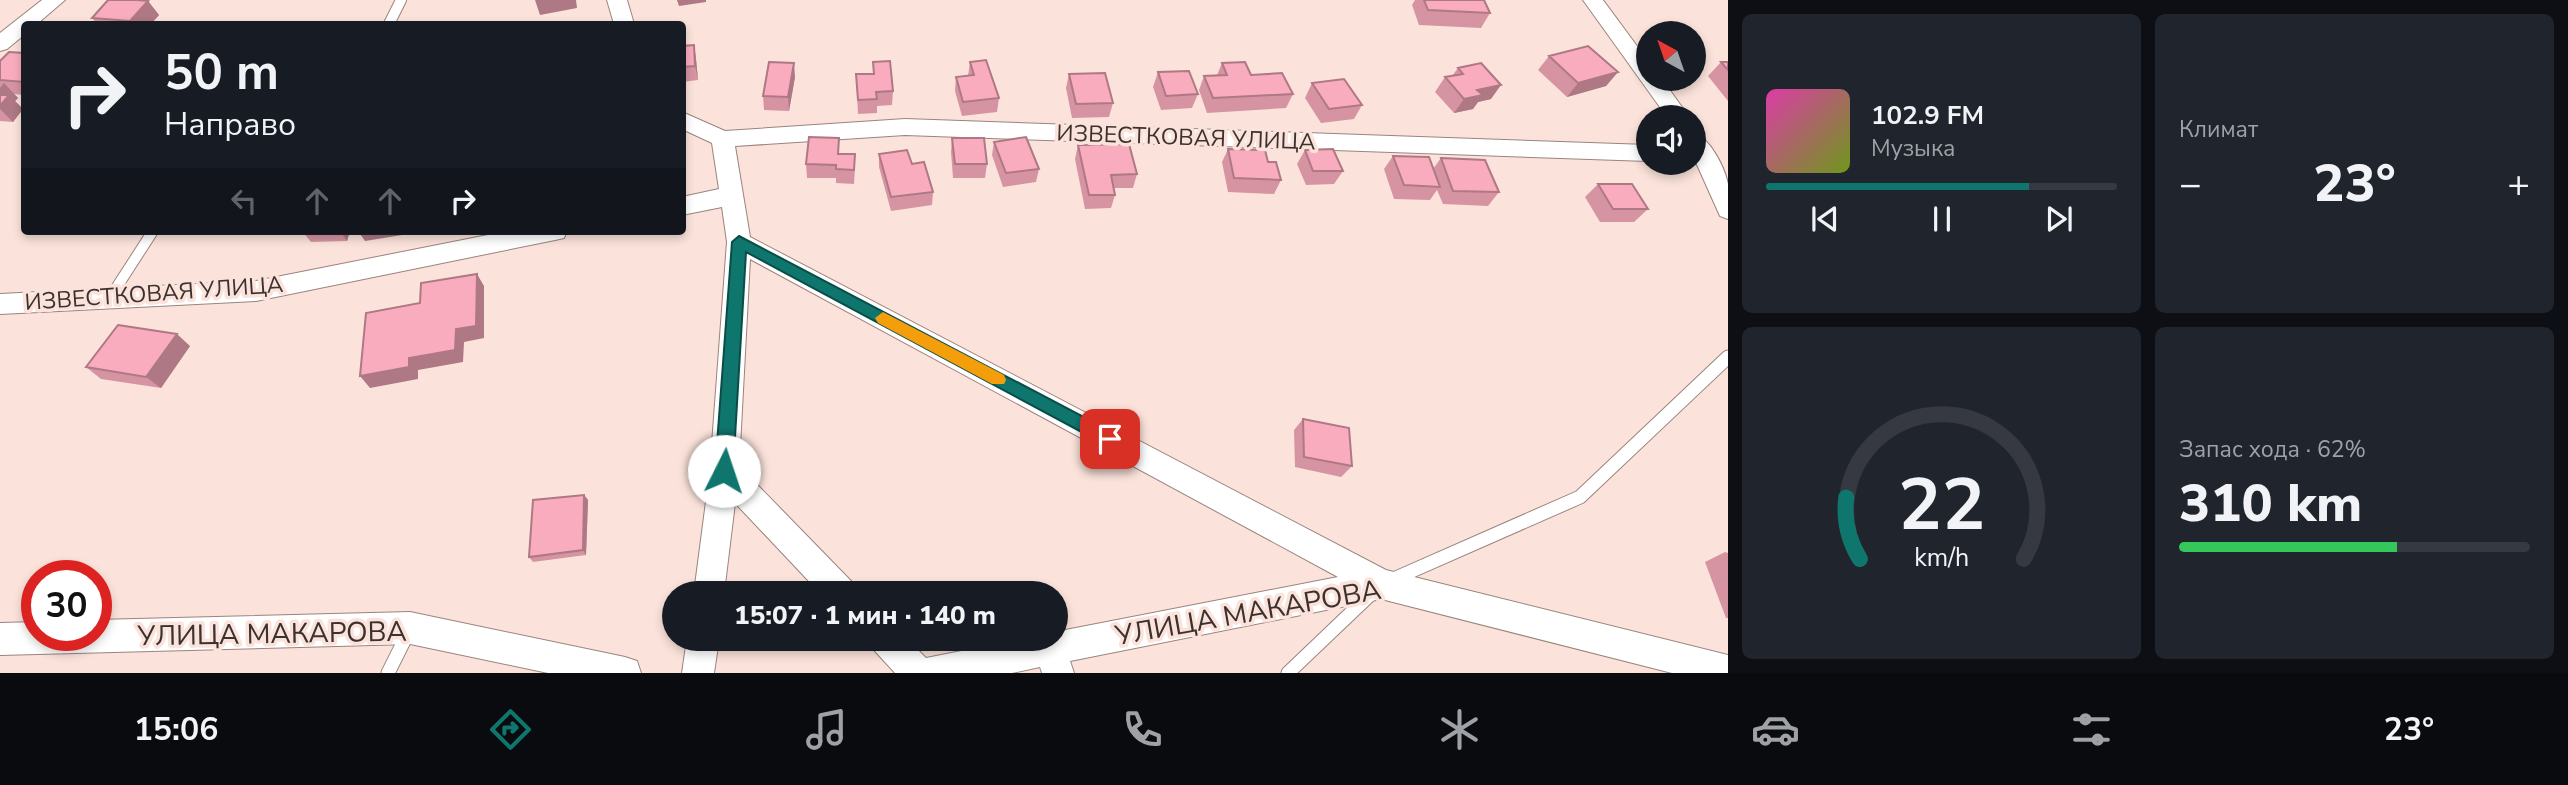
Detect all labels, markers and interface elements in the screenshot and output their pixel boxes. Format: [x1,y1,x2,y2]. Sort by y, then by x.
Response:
north arrow [1636,21,1706,91]
map controls [1636,21,1706,175]
text: 50 m [164,39,279,106]
icon: right [49,49,140,140]
text: 102.9 FM [1871,98,1984,133]
text: Направо [164,103,296,146]
button: sound [1636,105,1706,175]
text: Климат [2179,114,2258,145]
street label: ИЗВЕСТКОВАЯ УЛИЦА [1056,117,1316,158]
text: Музыка [1871,133,1955,164]
text: 23° [2313,148,2396,219]
text: − [2179,159,2202,210]
text: + [2507,159,2530,210]
icon: left [225,182,263,220]
icon: ahead [298,182,336,220]
icon: ahead [371,182,409,220]
icon: right [444,182,482,220]
icon: previous [1806,200,1844,238]
icon: pause [1923,200,1961,238]
icon: next [2040,200,2078,238]
street label: ИЗВЕСТКОВАЯ УЛИЦА [24,269,285,318]
pin [1080,409,1140,469]
icon: arrive [1091,420,1129,458]
position arrow [687,434,761,508]
text: Запас хода · 62% [2179,434,2366,465]
text: 22 [1898,455,1985,555]
text: 310 km [2179,468,2362,539]
text: km/h [1914,541,1969,575]
speed limit sign: 30 [21,560,112,651]
street label: УЛИЦА МАКАРОВА [1111,571,1384,655]
text: 15:07 · 1 мин · 140 m [734,598,996,633]
street label: УЛИЦА МАКАРОВА [136,613,407,655]
icon: directions [486,705,535,754]
icon: music [802,705,851,754]
icon: phone [1118,705,1167,754]
icon: climate [1435,705,1484,754]
icon: car [1751,705,1800,754]
icon: filters [2067,705,2116,754]
text: 15:06 [134,708,218,751]
text: 23° [2384,708,2434,751]

